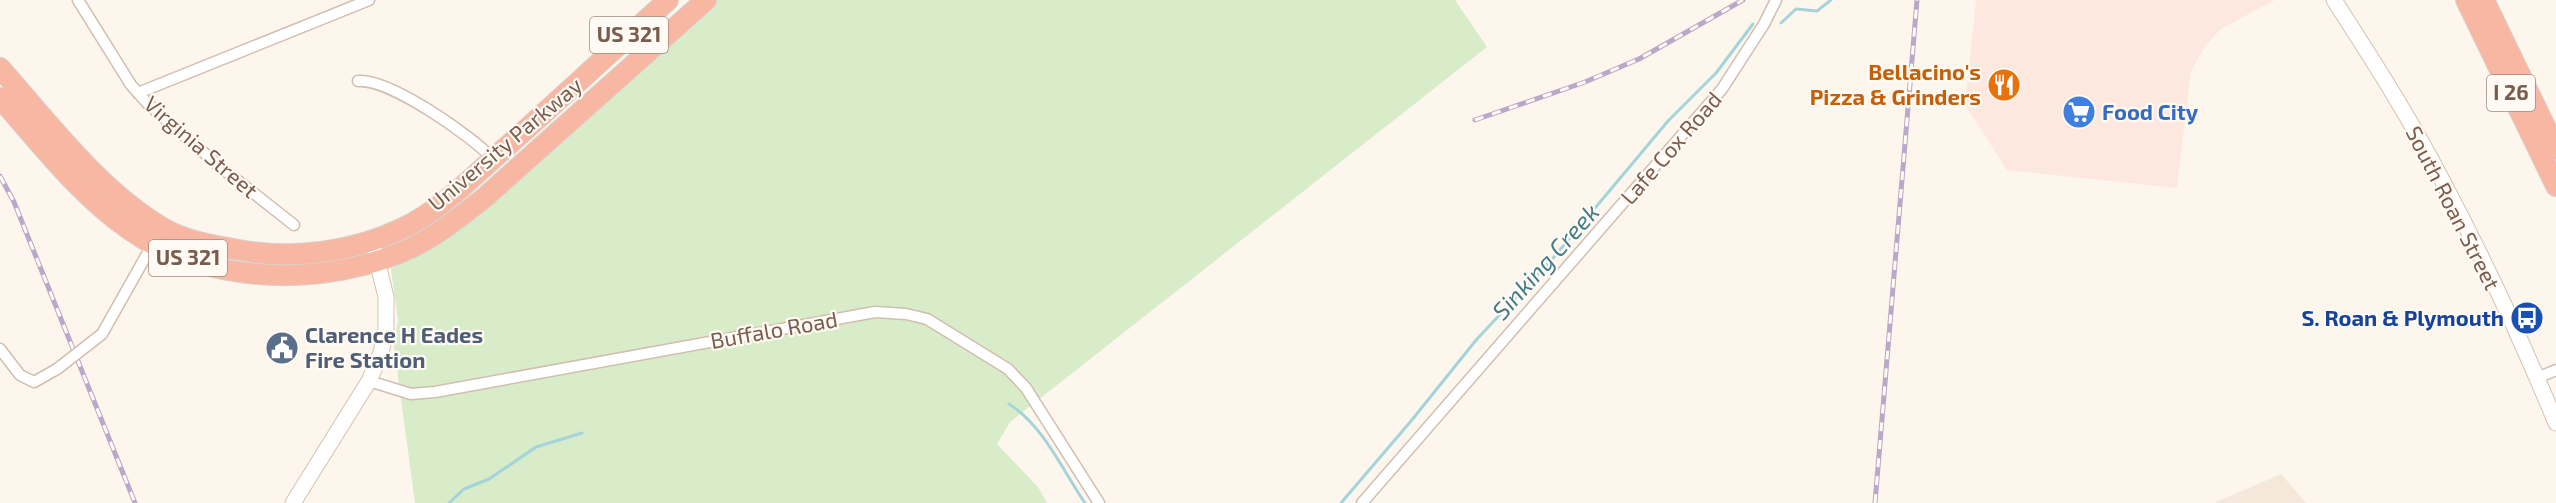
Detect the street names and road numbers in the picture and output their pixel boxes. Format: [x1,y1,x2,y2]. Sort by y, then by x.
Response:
road number: US 321 [590,17,668,53]
street label: University Parkway [422,71,587,215]
road number: I 26 [2487,75,2535,111]
street label: Lafe Cox Road [1614,86,1726,209]
street label: Virginia Street [140,90,264,203]
street label: South Roan Street [2401,121,2506,294]
road number: US 321 [149,240,227,276]
street label: Buffalo Road [708,305,839,353]

